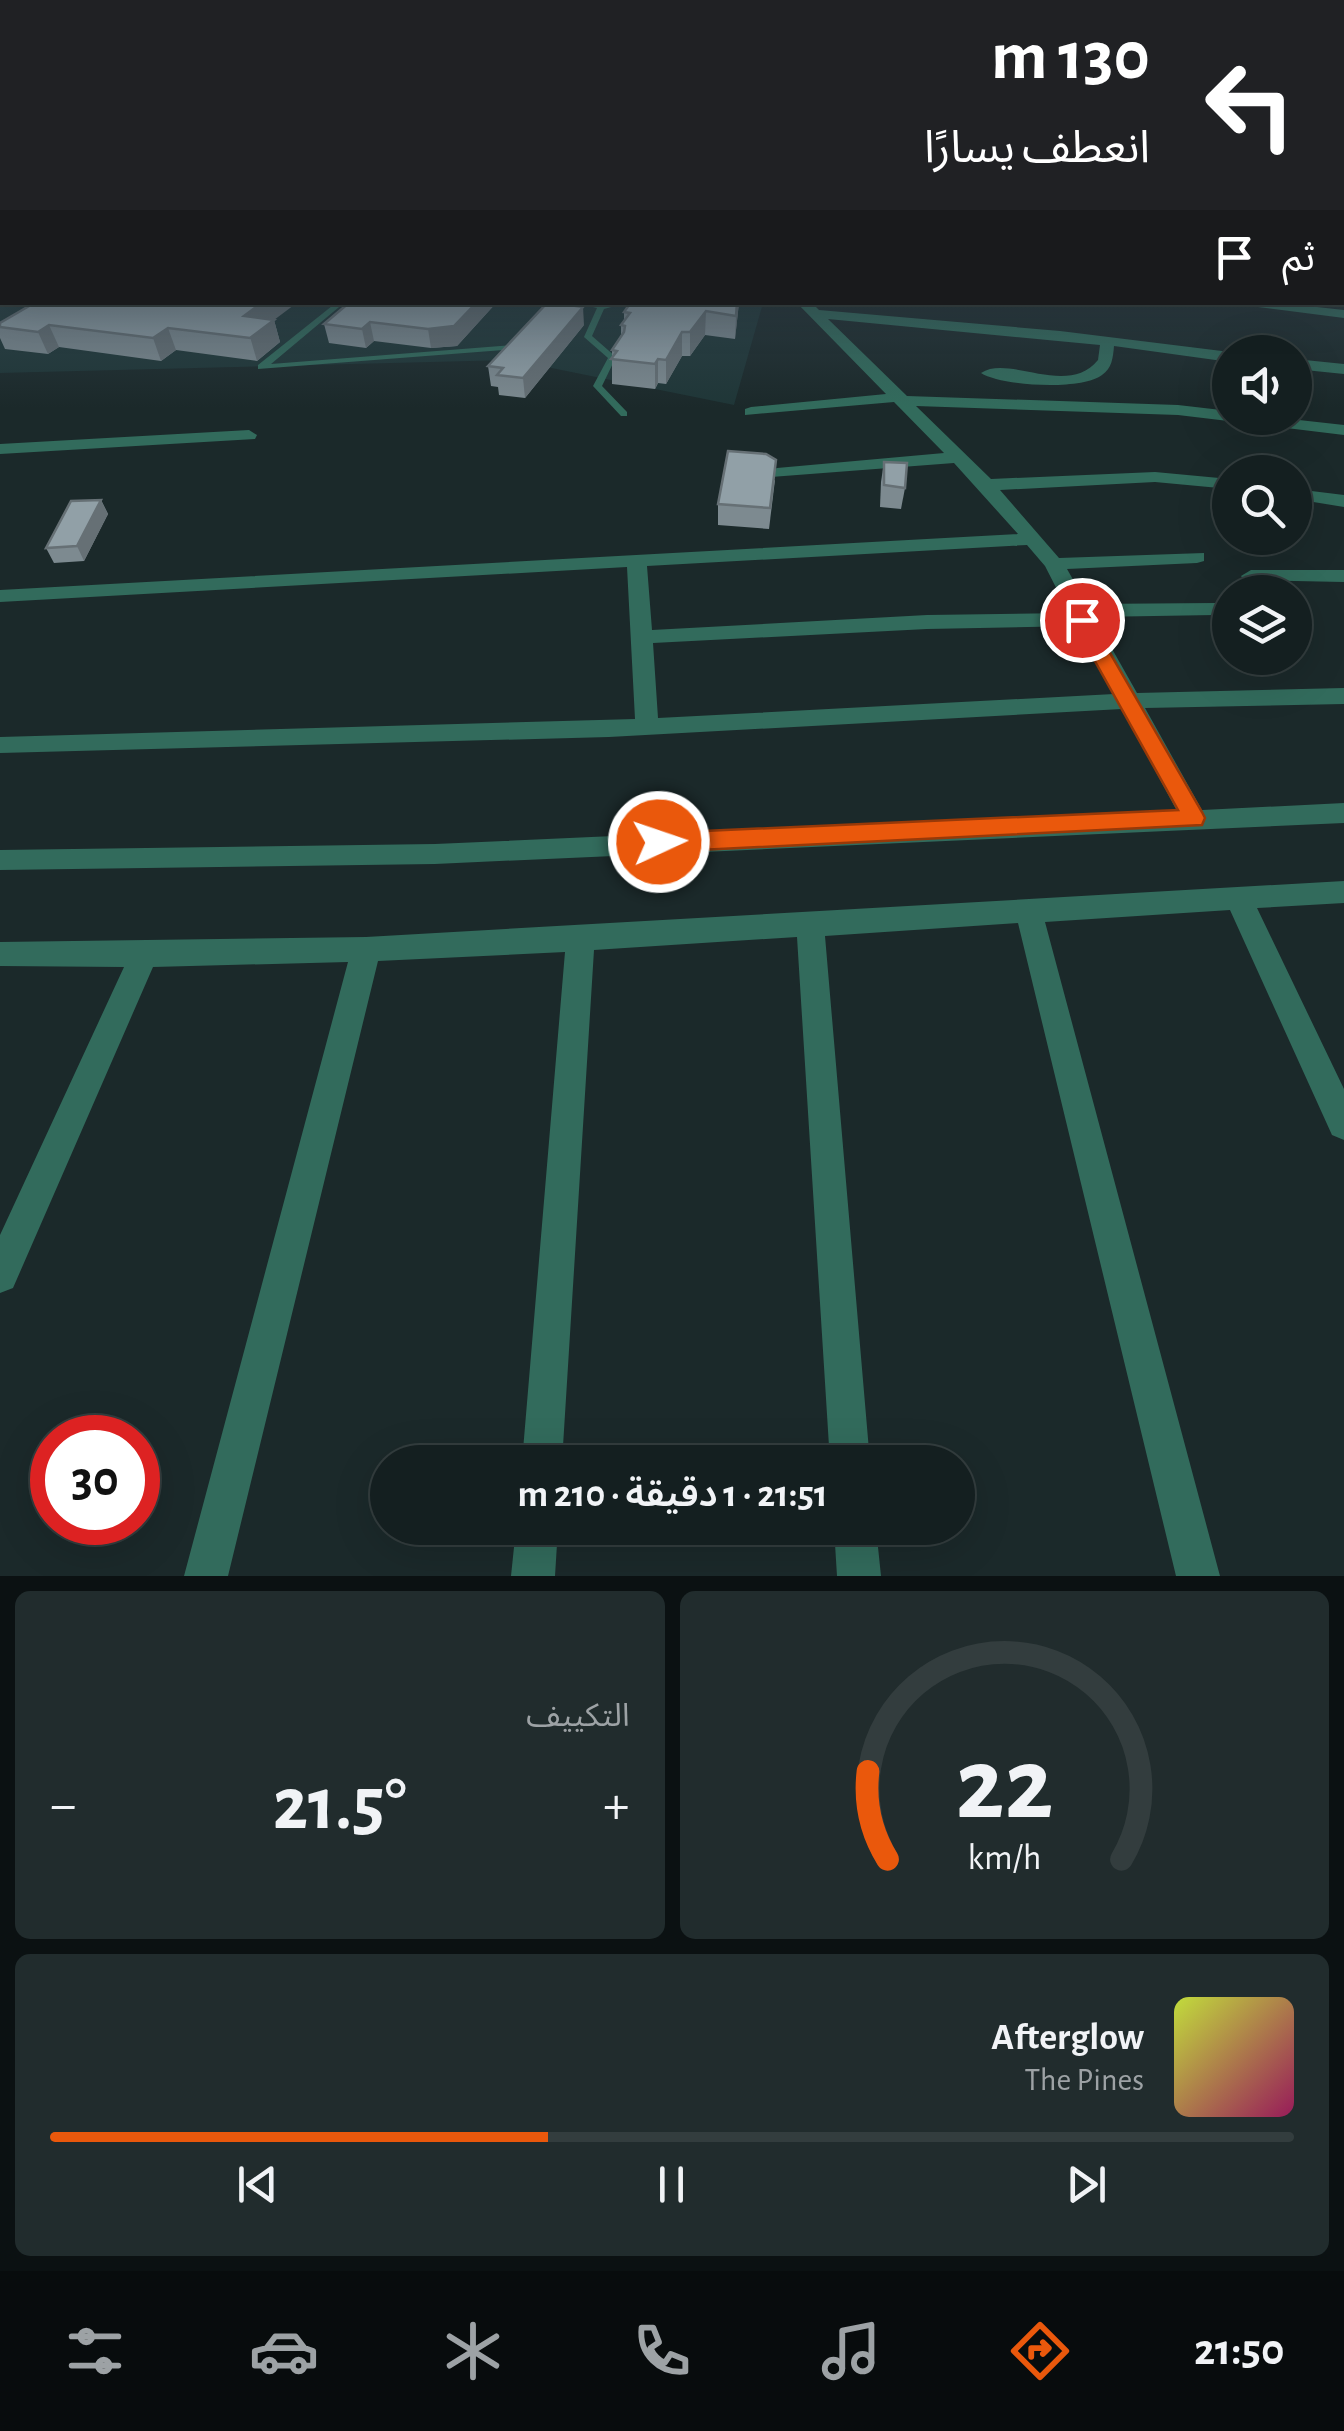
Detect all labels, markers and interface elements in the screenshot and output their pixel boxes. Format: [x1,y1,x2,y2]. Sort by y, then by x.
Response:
text: 130 m [991,22,1150,92]
icon: left [1185,40,1315,170]
text: انعطف يسارًا [924,126,1150,171]
icon: arrive [1207,230,1262,285]
text: ثم [1282,240,1315,278]
map controls [1212,335,1312,675]
button: sound [1212,335,1312,435]
button: search [1212,455,1312,555]
button: layers [1212,575,1312,675]
pin [1040,578,1125,663]
icon: arrive [1055,593,1110,648]
position arrow [607,790,711,894]
speed limit sign: 30 [30,1415,160,1545]
text: 21:51 · 1 دقيقة · 210 m [517,1476,828,1514]
text: التكييف [526,1700,630,1732]
text: 22 [955,1734,1053,1838]
text: 21.5° [273,1768,407,1843]
text: − [50,1778,76,1833]
text: + [603,1778,629,1833]
text: km/h [967,1840,1041,1876]
text: Afterglow [991,2019,1144,2057]
text: The Pines [1024,2064,1144,2096]
icon: previous [230,2157,285,2212]
icon: pause [644,2157,699,2212]
icon: next [1059,2157,1114,2212]
icon: filters [60,2316,130,2386]
icon: car [249,2316,319,2386]
icon: climate [438,2316,508,2386]
icon: phone [627,2316,697,2386]
icon: music [816,2316,886,2386]
icon: directions [1005,2316,1075,2386]
text: 21:50 [1194,2328,1284,2373]

